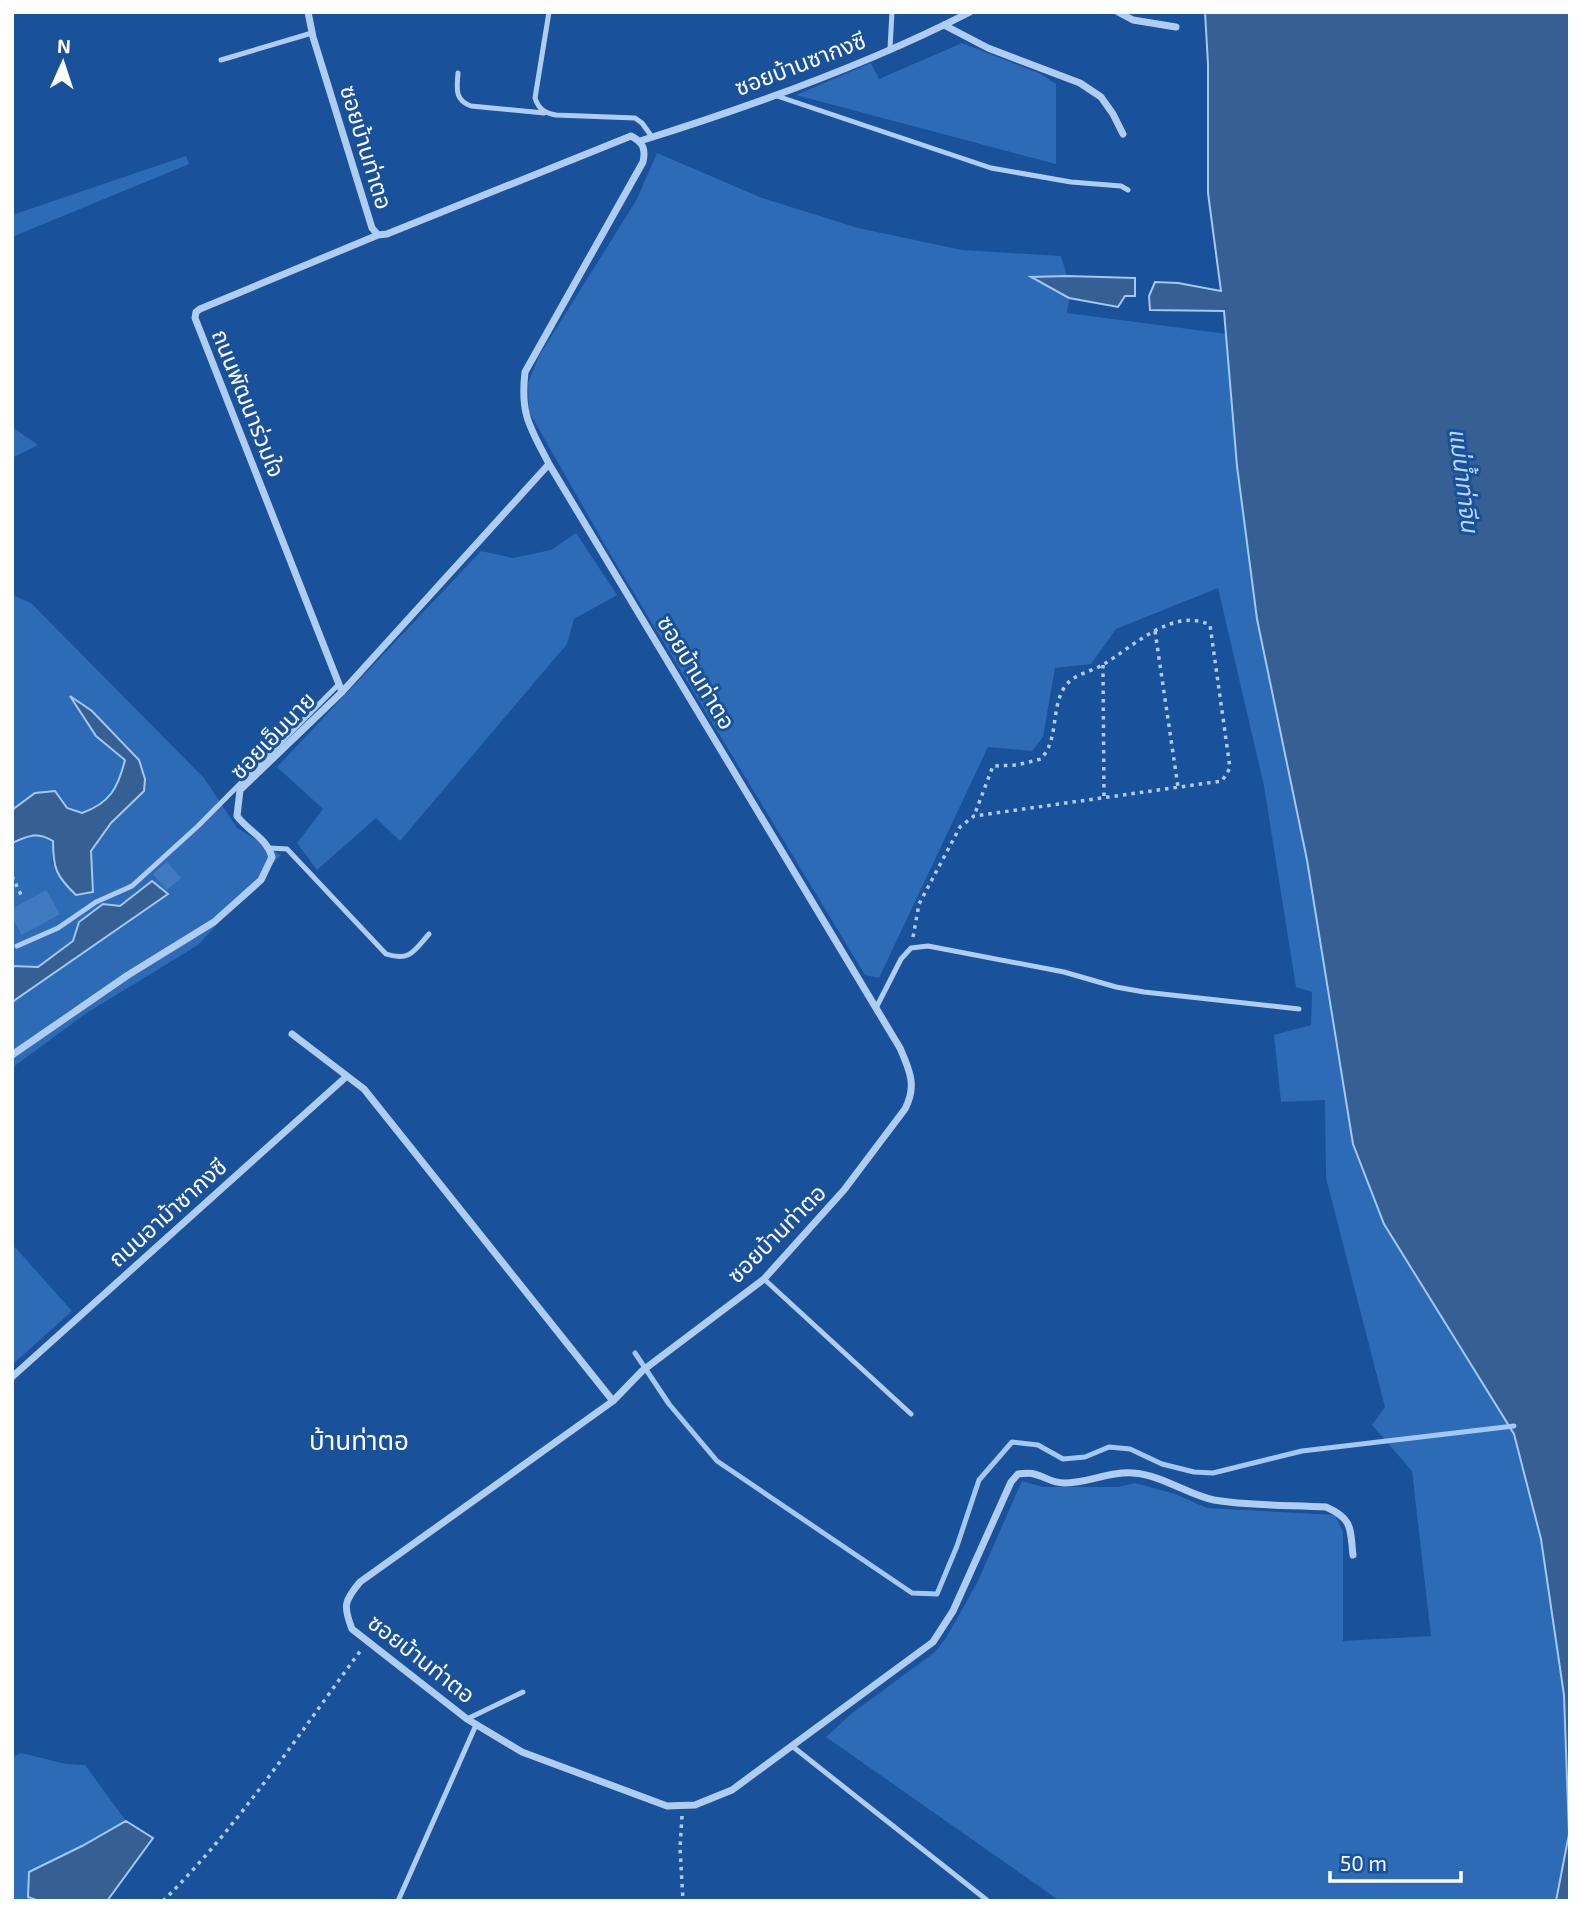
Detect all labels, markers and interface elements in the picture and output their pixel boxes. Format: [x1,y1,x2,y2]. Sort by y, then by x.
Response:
street label: ซอยบ้านซากงซี [731,25,869,101]
north arrow [28,28,98,98]
text: N [56,34,71,57]
street label: ซอยบ้านท่าตอ [335,82,399,212]
street label: ถนนพัฒนาร่วมใจ [207,325,291,481]
water label: แม่น้ำท่าจีน [1444,426,1487,535]
street label: ซอยบ้านท่าตอ [652,610,742,734]
street label: ซอยเอ็มนาย [224,685,320,785]
street label: ถนนอาม้าซากงซี [102,1152,232,1272]
street label: ซอยบ้านท่าตอ [721,1178,831,1288]
district label: บ้านท่าตอ [309,1424,409,1455]
street label: ซอยบ้านท่าตอ [363,1608,481,1708]
scale bar [1330,1840,1461,1884]
text: 50 m [1340,1850,1387,1875]

